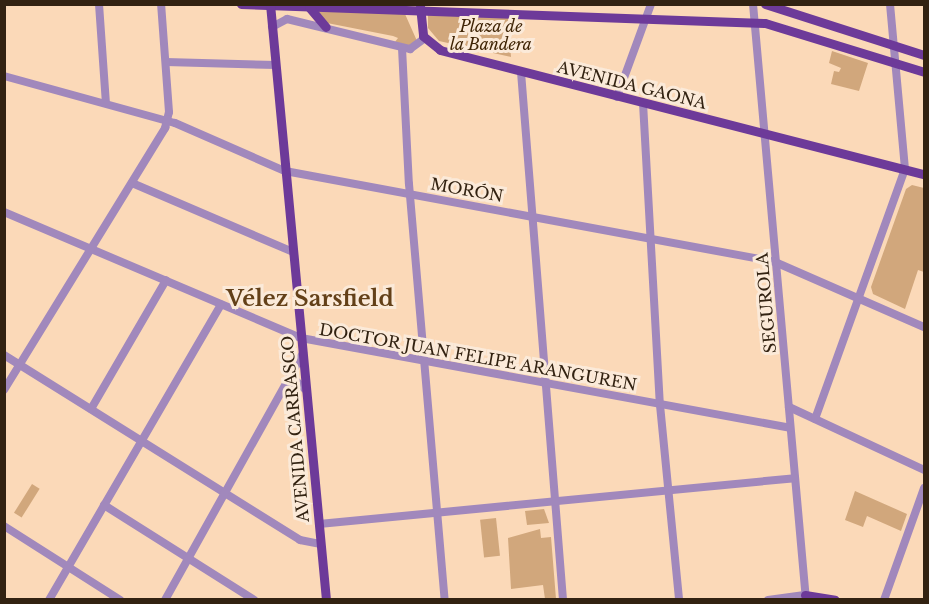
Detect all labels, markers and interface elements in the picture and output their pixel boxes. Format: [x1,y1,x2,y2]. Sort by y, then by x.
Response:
park label: Plaza de la Bandera [450,16,532,54]
street label: AVENIDA GAONA [555,57,709,113]
street label: MORÓN [429,174,505,206]
street label: SEGUROLA [752,252,780,354]
district label: Vélez Sarsfield [226,286,394,312]
street label: DOCTOR JUAN FELIPE ARANGUREN [317,319,639,395]
street label: AVENIDA CARRASCO [277,334,313,524]

